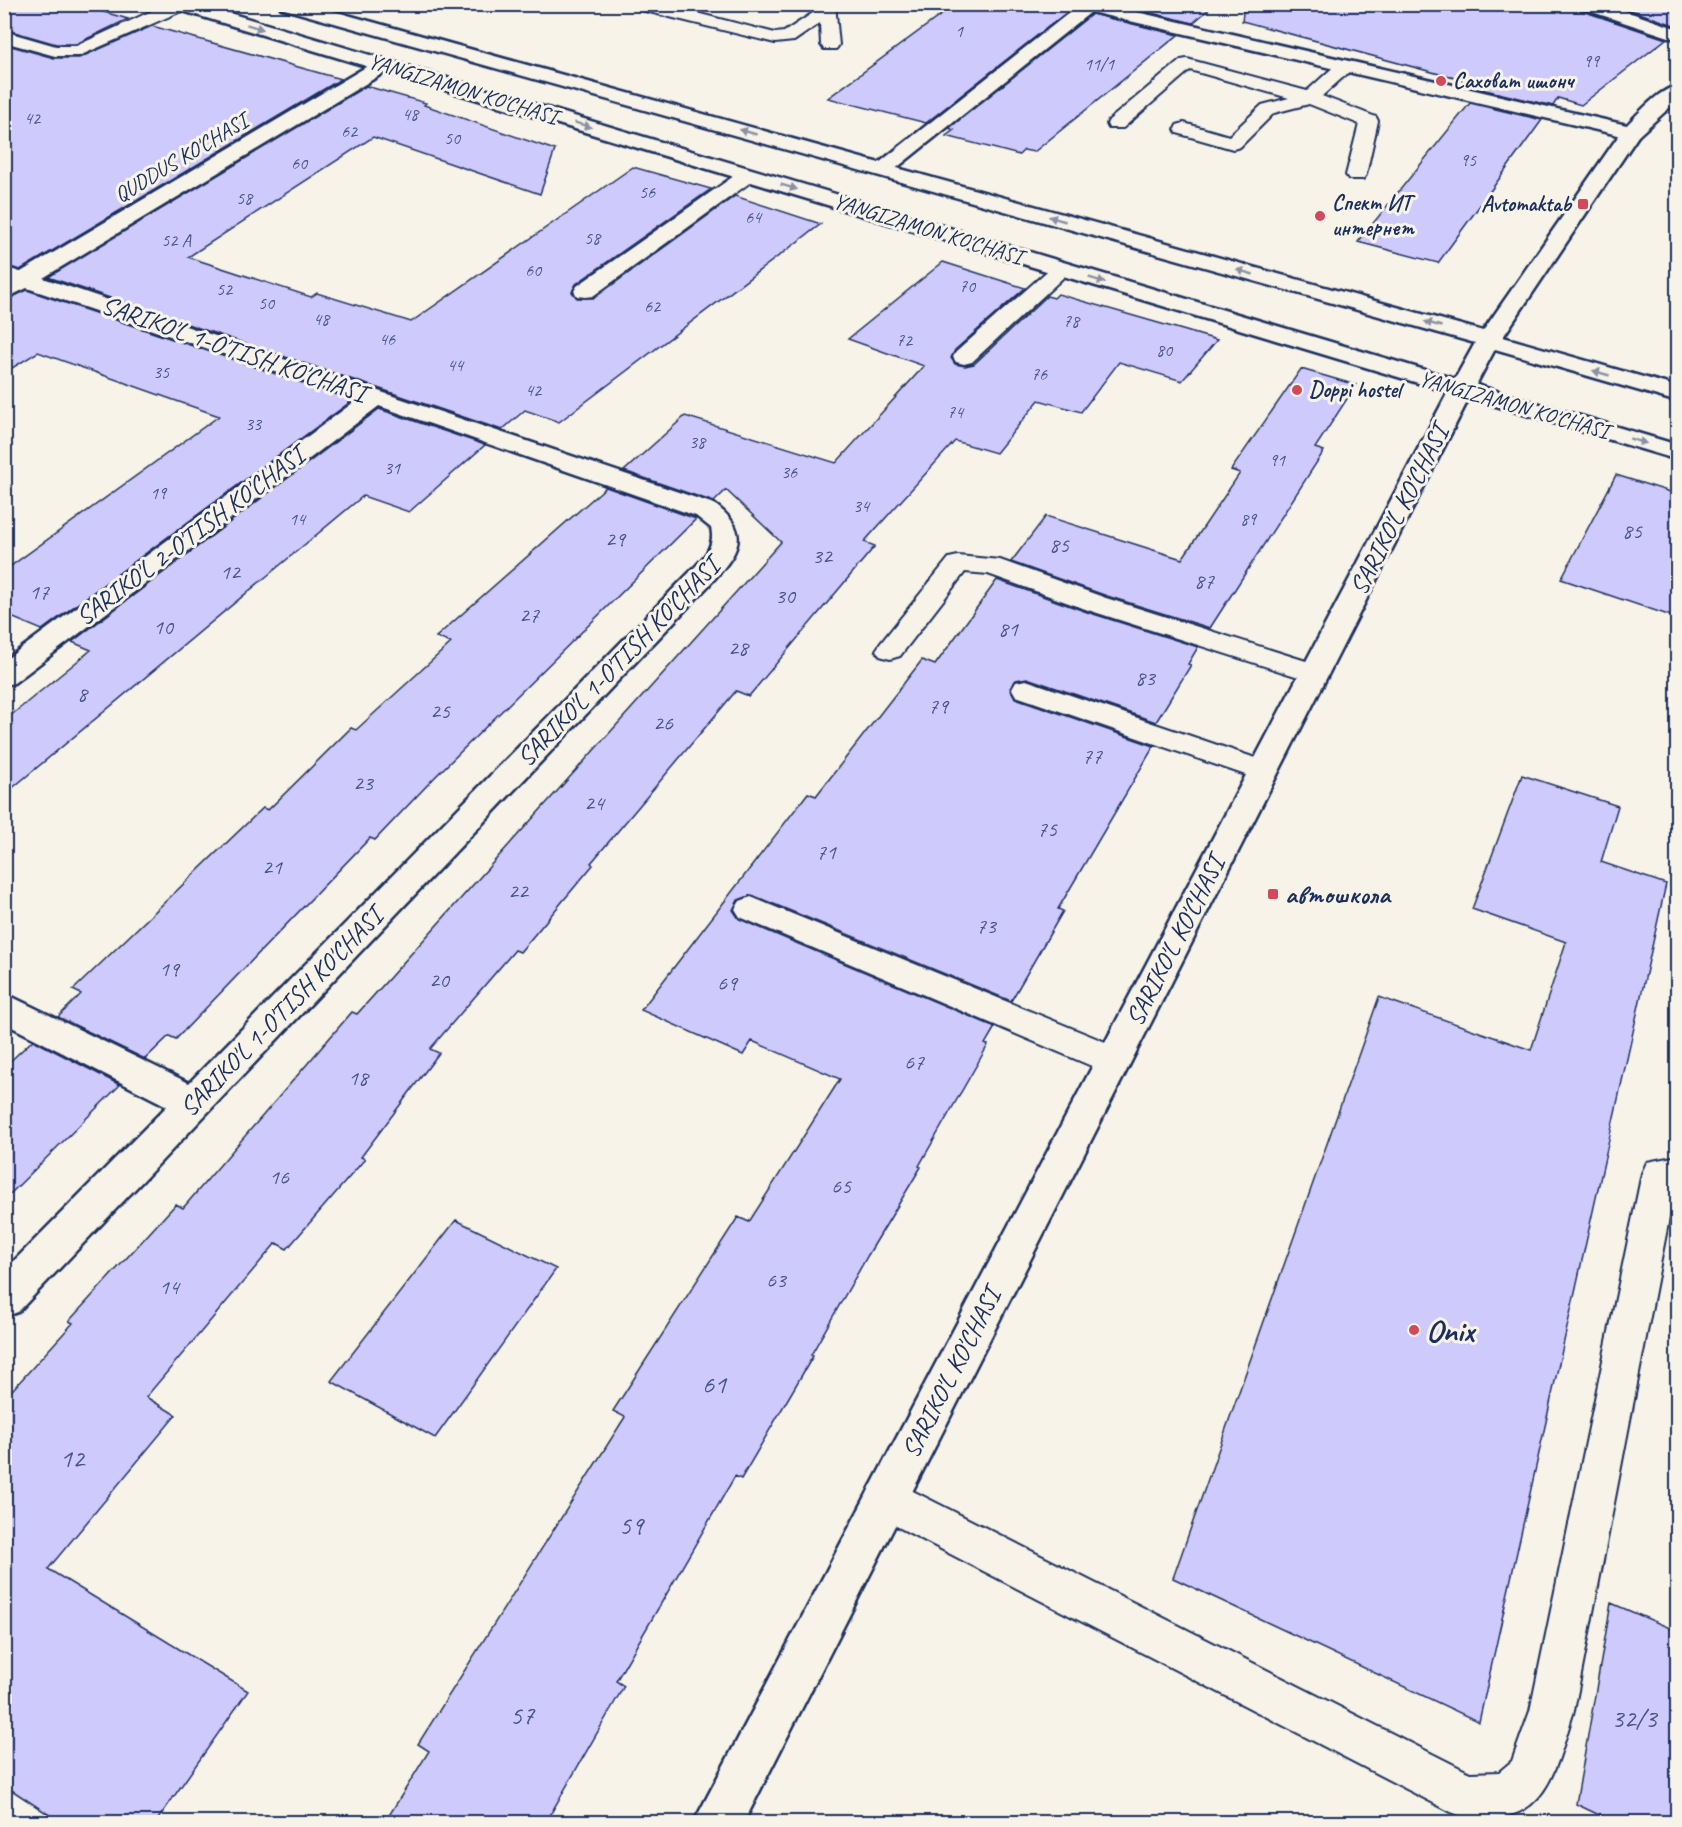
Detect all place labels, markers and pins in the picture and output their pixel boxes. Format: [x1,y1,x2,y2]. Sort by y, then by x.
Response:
place label: Саховат ишонч [1453,67,1575,95]
marker: Саховат ишонч [1434,74,1448,88]
place label: Спект ИТ интернет [1332,189,1416,242]
place label: Avtomaktab [1481,190,1573,218]
marker: Avtomaktab [1576,197,1590,211]
marker: Спект ИТ интернет [1313,209,1327,223]
place label: Doppi hostel [1309,376,1405,404]
marker: Doppi hostel [1290,383,1304,397]
place label: автошкола [1285,878,1392,911]
marker: автошкола [1266,887,1280,901]
place label: Onix [1426,1310,1477,1351]
marker: Onix [1407,1323,1421,1337]

